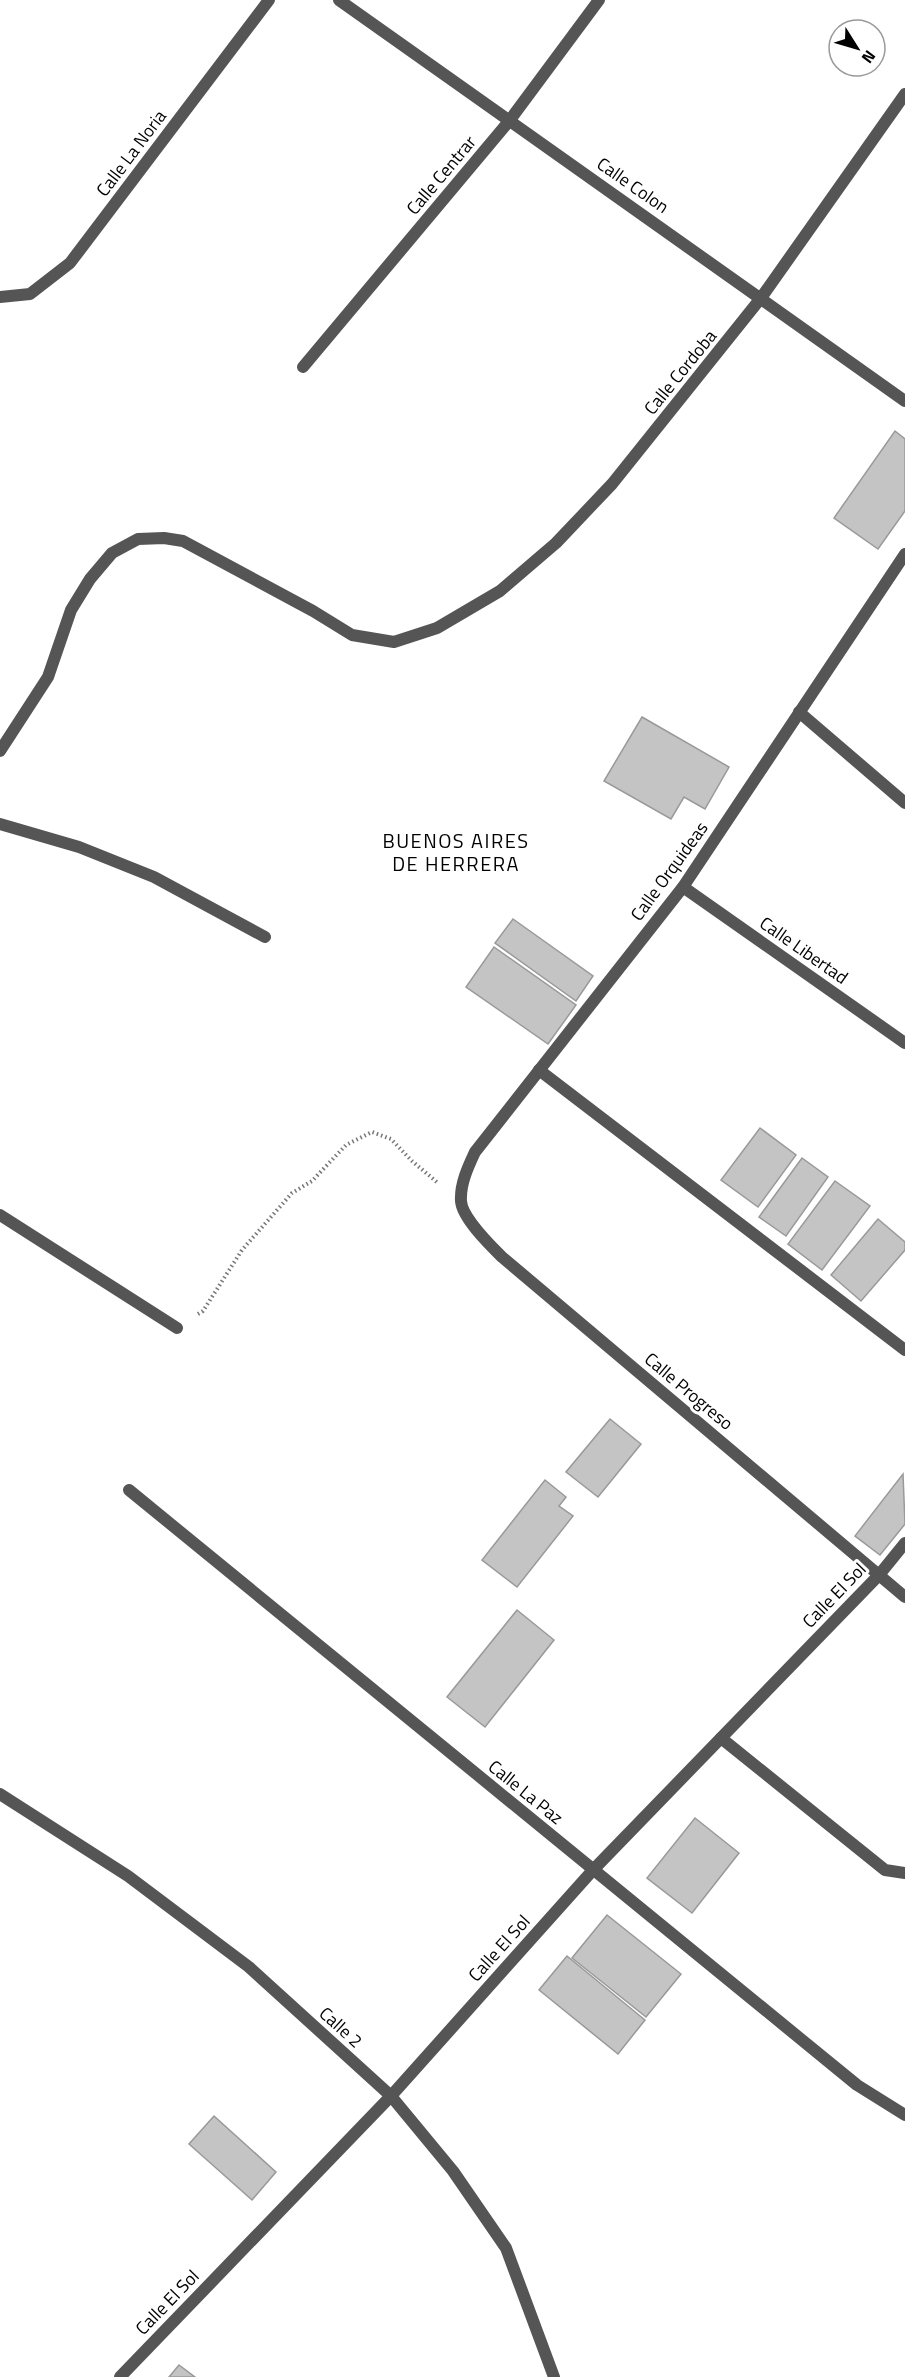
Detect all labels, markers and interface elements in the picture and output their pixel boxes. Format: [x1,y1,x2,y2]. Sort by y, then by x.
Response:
north arrow [827,18,887,78]
text: N [856,45,882,69]
street label: Calle La Noria [89,104,173,202]
street label: Calle Centrar [400,129,482,221]
street label: Calle Colon [591,150,675,220]
street label: Calle Cordoba [637,324,723,420]
street label: Calle Orquideas [624,816,714,926]
district label: BUENOS AIRES DE HERRERA [382,825,530,879]
street label: Calle Libertad [754,910,854,990]
street label: Calle Progreso [639,1346,739,1436]
street label: Calle El Sol [796,1556,872,1634]
street label: Calle La Paz [483,1753,569,1831]
street label: Calle El Sol [462,1909,536,1987]
street label: Calle 2 [313,2000,369,2054]
street label: Calle El Sol [129,2263,205,2341]

